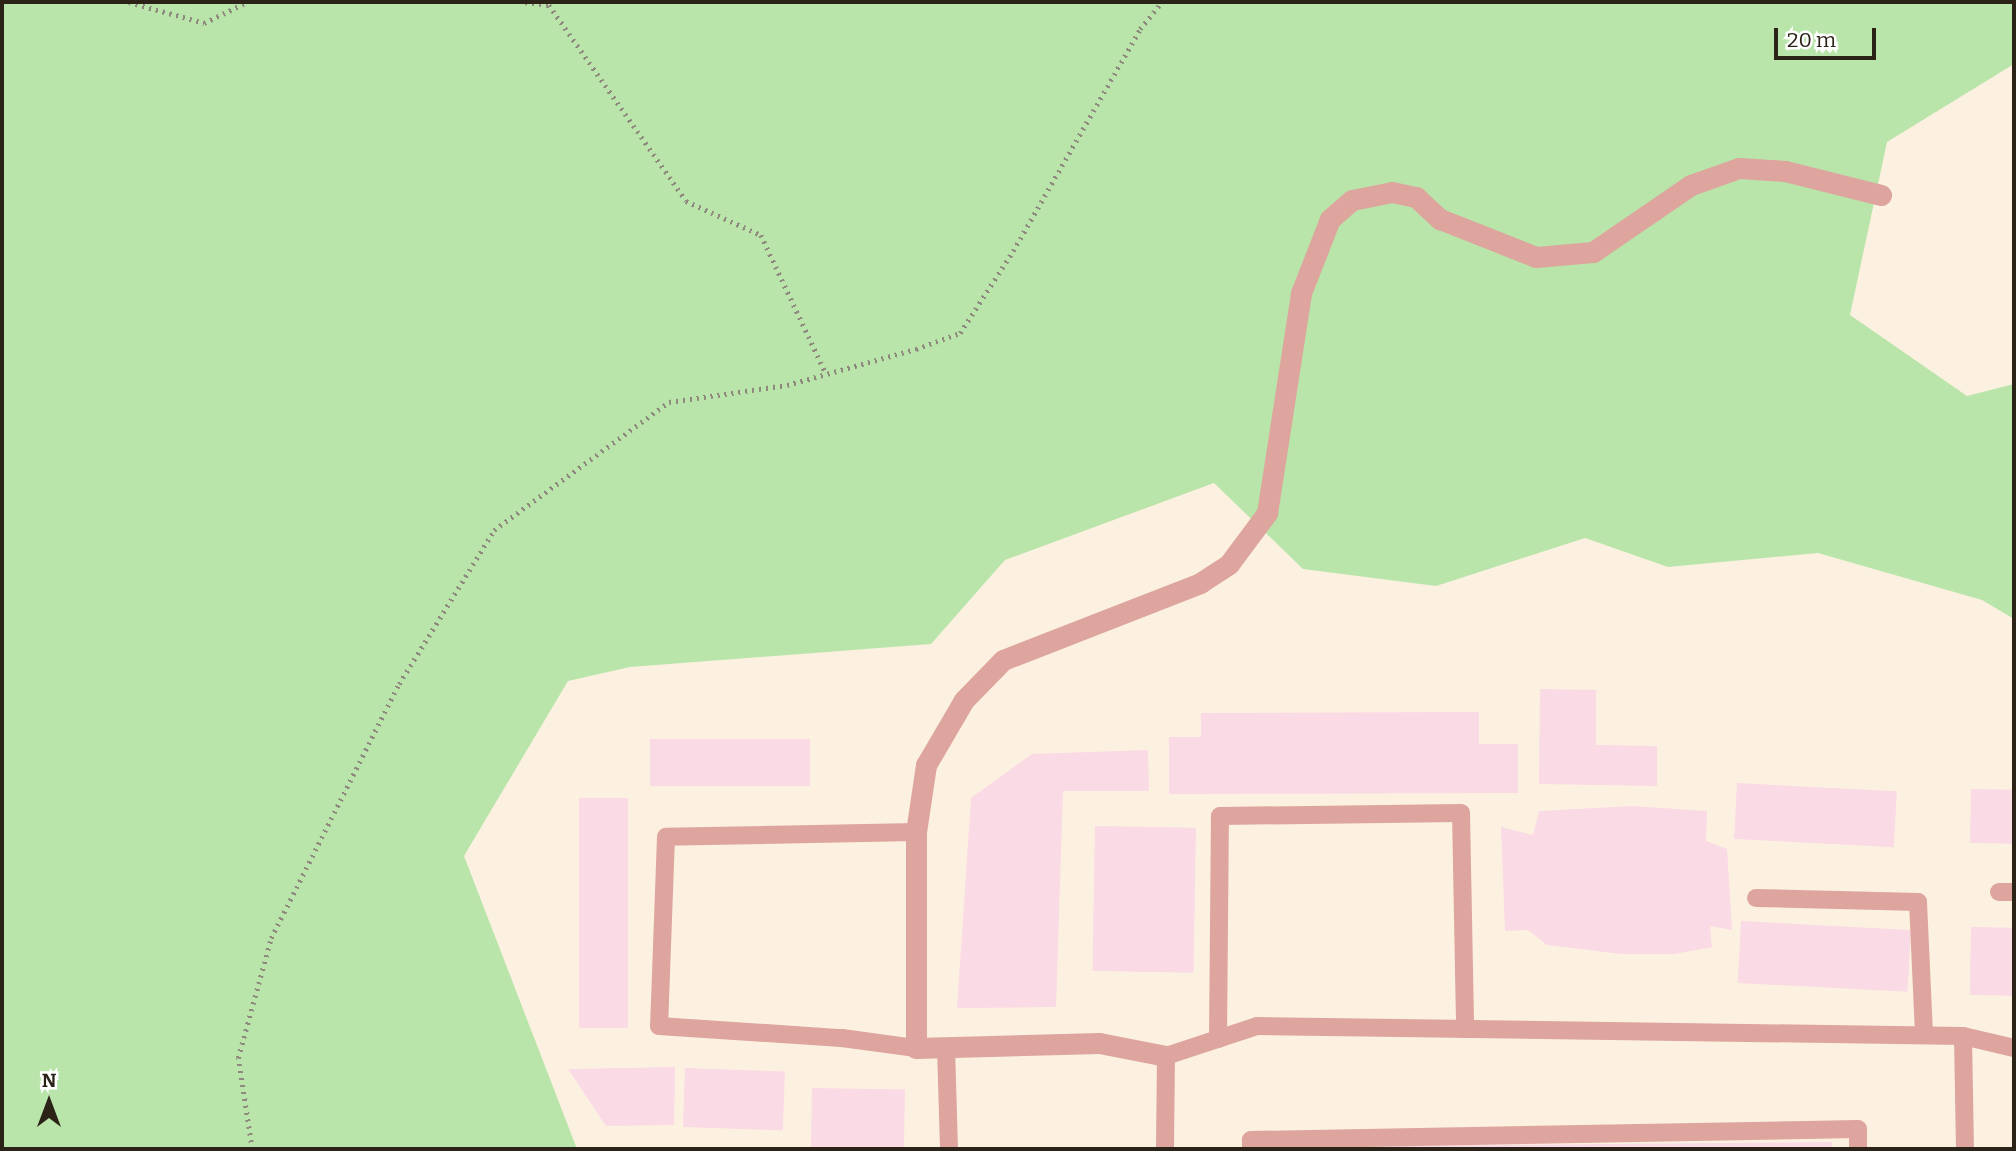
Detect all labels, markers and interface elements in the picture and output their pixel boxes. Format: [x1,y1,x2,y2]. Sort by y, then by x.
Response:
scale bar [1778,14,1880,58]
text: 20 m [1787,27,1836,53]
north arrow [14,1067,84,1137]
text: N [42,1069,56,1092]

